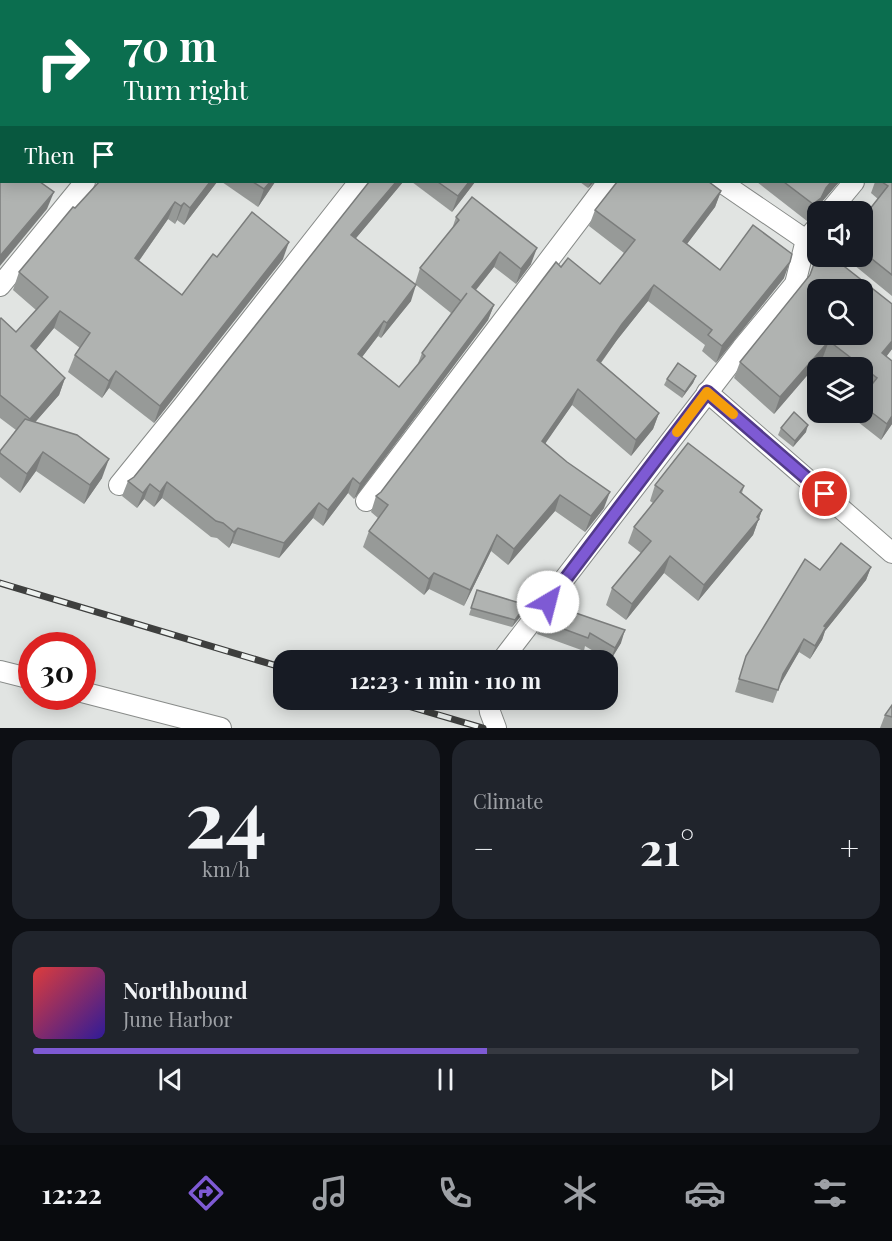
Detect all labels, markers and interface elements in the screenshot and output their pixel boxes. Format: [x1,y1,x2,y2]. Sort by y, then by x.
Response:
text: 70 m [123,17,217,73]
icon: right [24,24,102,102]
text: Turn right [123,71,248,107]
icon: arrive [87,138,120,171]
text: Then [24,140,75,170]
map controls [807,201,873,423]
button: sound [807,201,873,267]
button: search [807,279,873,345]
button: layers [807,357,873,423]
pin [799,468,850,519]
icon: arrive [808,477,841,510]
position arrow [516,570,580,634]
speed limit sign: 30 [18,632,96,710]
text: 12:23 · 1 min · 110 m [350,665,541,695]
text: 24 [185,764,267,868]
text: Climate [473,787,543,814]
text: 21° [640,817,694,877]
text: − [473,825,494,869]
text: + [840,825,859,869]
text: km/h [202,855,250,882]
text: Northbound [123,975,248,1005]
text: June Harbor [123,1005,233,1032]
icon: previous [154,1063,187,1096]
icon: pause [429,1063,462,1096]
icon: next [705,1063,738,1096]
icon: directions [185,1172,227,1214]
icon: music [309,1172,351,1214]
icon: phone [434,1172,476,1214]
icon: climate [559,1172,601,1214]
icon: car [684,1172,726,1214]
icon: filters [809,1172,851,1214]
text: 12:22 [41,1175,102,1211]

